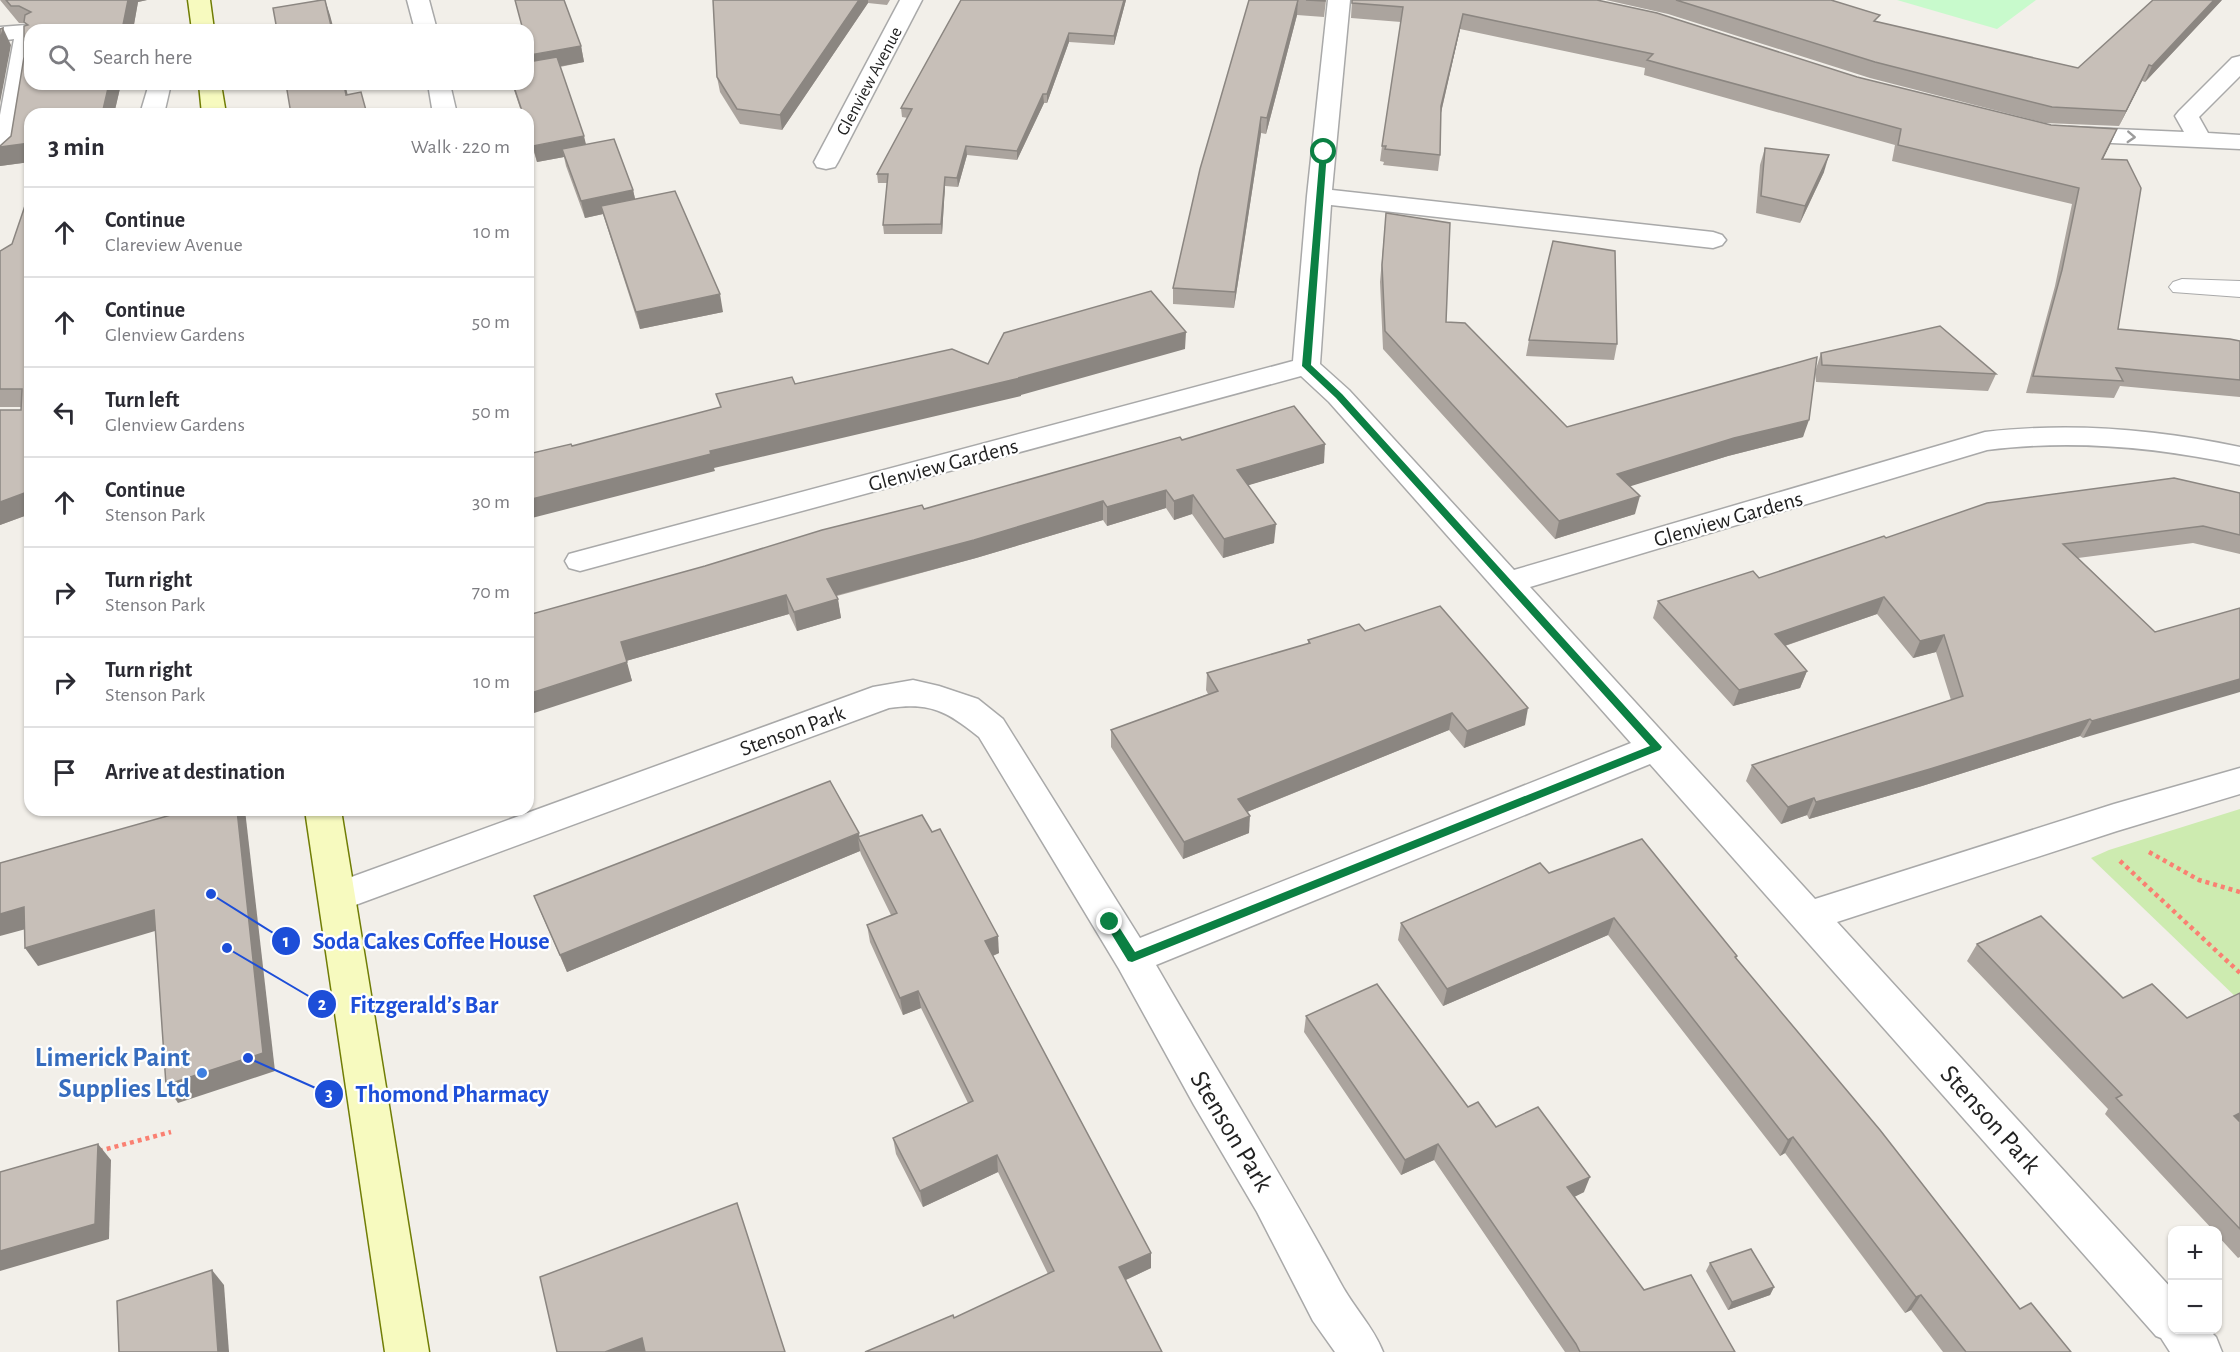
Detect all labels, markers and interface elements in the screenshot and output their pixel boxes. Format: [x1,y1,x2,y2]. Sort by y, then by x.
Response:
search box [24,24,534,90]
street label: Glenview Avenue [834,24,906,139]
icon: search [45,41,78,74]
text: Search here [93,46,192,68]
one-way arrow [2127,131,2136,144]
text: 3 min [48,134,105,160]
text: Walk · 220 m [411,137,510,157]
route start [1310,138,1336,164]
text: Continue [105,209,185,231]
icon: ahead [48,216,81,249]
text: 10 m [473,222,510,242]
text: Clareview Avenue [105,235,243,255]
text: Continue [105,299,185,321]
icon: ahead [48,306,81,339]
text: 50 m [472,312,510,332]
text: Glenview Gardens [105,325,245,345]
text: Turn left [105,389,179,411]
icon: left [48,396,81,429]
text: 50 m [472,402,510,422]
text: Glenview Gardens [105,415,245,435]
street label: Glenview Gardens [866,434,1020,495]
text: Continue [105,479,185,501]
icon: ahead [48,486,81,519]
street label: Glenview Gardens [1651,487,1805,551]
text: 30 m [472,492,510,512]
text: Stenson Park [105,505,205,525]
text: Turn right [105,569,192,591]
icon: right [48,576,81,609]
text: 70 m [472,582,510,602]
text: Stenson Park [105,595,205,615]
text: Turn right [105,659,192,681]
icon: right [48,666,81,699]
text: 10 m [473,672,510,692]
text: Stenson Park [105,685,205,705]
street label: Stenson Park [737,702,848,760]
icon: arrive [48,756,81,789]
text: Arrive at destination [105,761,285,783]
route end [1096,908,1122,934]
callout: Soda Cakes Coffee House [271,920,562,962]
text: Soda Cakes Coffee House [312,930,550,954]
text: 1 [283,933,289,951]
callout: Fitzgerald’s Bar [307,983,510,1025]
text: Fitzgerald’s Bar [350,994,499,1018]
text: 2 [318,996,327,1014]
place label: Limerick Paint Supplies Ltd [35,1044,190,1102]
street label: Stenson Park [1935,1060,2046,1179]
marker: Limerick Paint Supplies Ltd [195,1066,209,1080]
street label: Stenson Park [1185,1066,1278,1197]
callout: Thomond Pharmacy [314,1073,561,1115]
text: Thomond Pharmacy [355,1083,549,1107]
text: 3 [325,1086,333,1104]
map controls [2168,1226,2222,1334]
button: + [2168,1226,2222,1280]
button: − [2168,1280,2222,1334]

